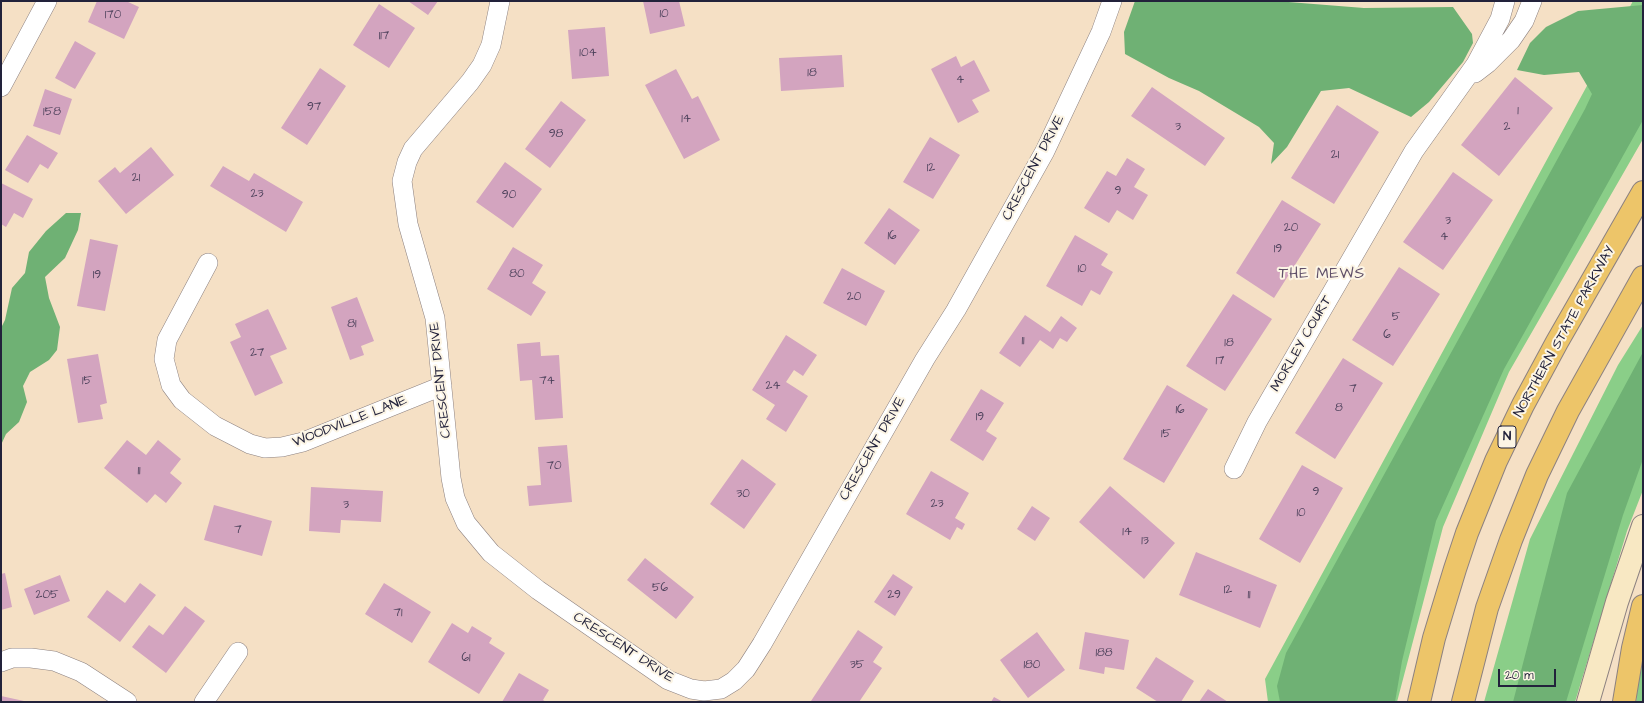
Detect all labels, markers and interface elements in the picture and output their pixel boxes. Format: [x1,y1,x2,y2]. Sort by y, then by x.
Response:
house number: 10 [659,7,669,21]
house number: 170 [105,8,121,22]
house number: 117 [379,29,389,43]
house number: 104 [579,46,597,60]
house number: 18 [807,66,817,80]
house number: 4 [956,73,964,87]
house number: 97 [307,100,321,114]
house number: 1 [1517,104,1519,118]
house number: 158 [43,105,61,119]
house number: 14 [681,112,691,126]
street label: CRESCENT DRIVE [999,113,1069,223]
house number: 3 [1175,120,1181,134]
house number: 2 [1504,120,1510,134]
house number: 98 [549,127,563,141]
house number: 21 [1331,148,1339,162]
house number: 12 [927,161,935,175]
house number: 21 [132,171,140,185]
house number: 9 [1115,184,1121,198]
house number: 23 [251,187,263,201]
house number: 90 [502,188,516,202]
house number: 3 [1445,214,1451,228]
house number: 20 [1284,221,1298,235]
house number: 16 [887,229,897,243]
house number: 4 [1440,230,1448,244]
house number: 19 [1274,242,1282,256]
street label: NORTHERN STATE PARKWAY [1511,243,1619,421]
house number: 10 [1077,262,1087,276]
district label: THE MEWS [1279,266,1365,284]
house number: 80 [509,267,525,281]
house number: 19 [93,268,101,282]
house number: 20 [847,290,861,304]
street label: MORLEY COURT [1268,293,1336,395]
house number: 5 [1392,310,1400,324]
house number: 81 [347,317,357,331]
street label: CRESCENT DRIVE [427,321,455,439]
house number: 6 [1383,328,1391,342]
house number: 11 [1021,334,1025,348]
house number: 18 [1224,336,1234,350]
house number: 27 [250,346,264,360]
house number: 17 [1216,354,1224,368]
house number: 15 [82,374,92,388]
house number: 74 [539,374,555,388]
house number: 24 [765,379,781,393]
house number: 7 [1349,382,1357,396]
street label: WOODVILLE LANE [291,392,409,452]
street label: CRESCENT DRIVE [837,394,909,504]
house number: 8 [1335,401,1343,415]
house number: 16 [1175,403,1185,417]
house number: 19 [976,410,984,424]
road number: N [1498,426,1516,448]
house number: 15 [1161,427,1171,441]
house number: 70 [547,459,561,473]
house number: 11 [137,464,141,478]
house number: 9 [1313,485,1319,499]
house number: 30 [736,487,750,501]
house number: 23 [931,497,943,511]
house number: 3 [343,498,349,512]
house number: 10 [1296,506,1306,520]
house number: 7 [234,523,242,537]
house number: 14 [1122,525,1132,539]
house number: 13 [1141,534,1149,548]
house number: 56 [652,581,668,595]
house number: 12 [1224,583,1232,597]
house number: 205 [36,588,58,602]
house number: 29 [887,588,901,602]
house number: 11 [1247,588,1251,602]
house number: 71 [394,606,402,620]
street label: CRESCENT DRIVE [569,609,677,687]
house number: 188 [1095,646,1113,660]
house number: 61 [461,651,471,665]
house number: 35 [850,658,864,672]
house number: 180 [1024,658,1040,672]
scale bar [1500,661,1558,687]
text: 20 m [1505,667,1534,684]

